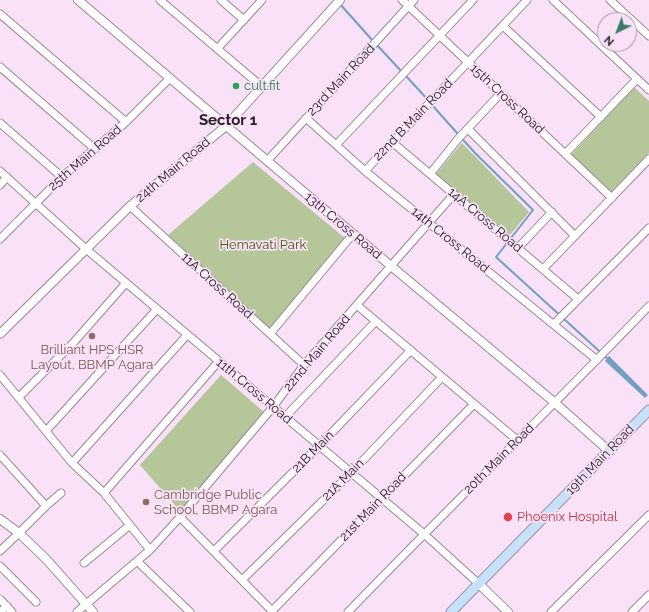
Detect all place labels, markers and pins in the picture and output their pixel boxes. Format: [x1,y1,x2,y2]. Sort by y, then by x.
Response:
place label: cult.fit [244,78,280,94]
marker: cult.fit [231,81,241,91]
marker: Brilliant HPS HSR Layout, BBMP Agara [87,331,97,341]
place label: Brilliant HPS HSR Layout, BBMP Agara [31,342,153,373]
place label: Cambridge Public School, BBMP Agara [154,487,277,518]
marker: Cambridge Public School, BBMP Agara [141,497,151,507]
place label: Phoenix Hospital [517,509,618,525]
marker: Phoenix Hospital [502,511,514,523]

